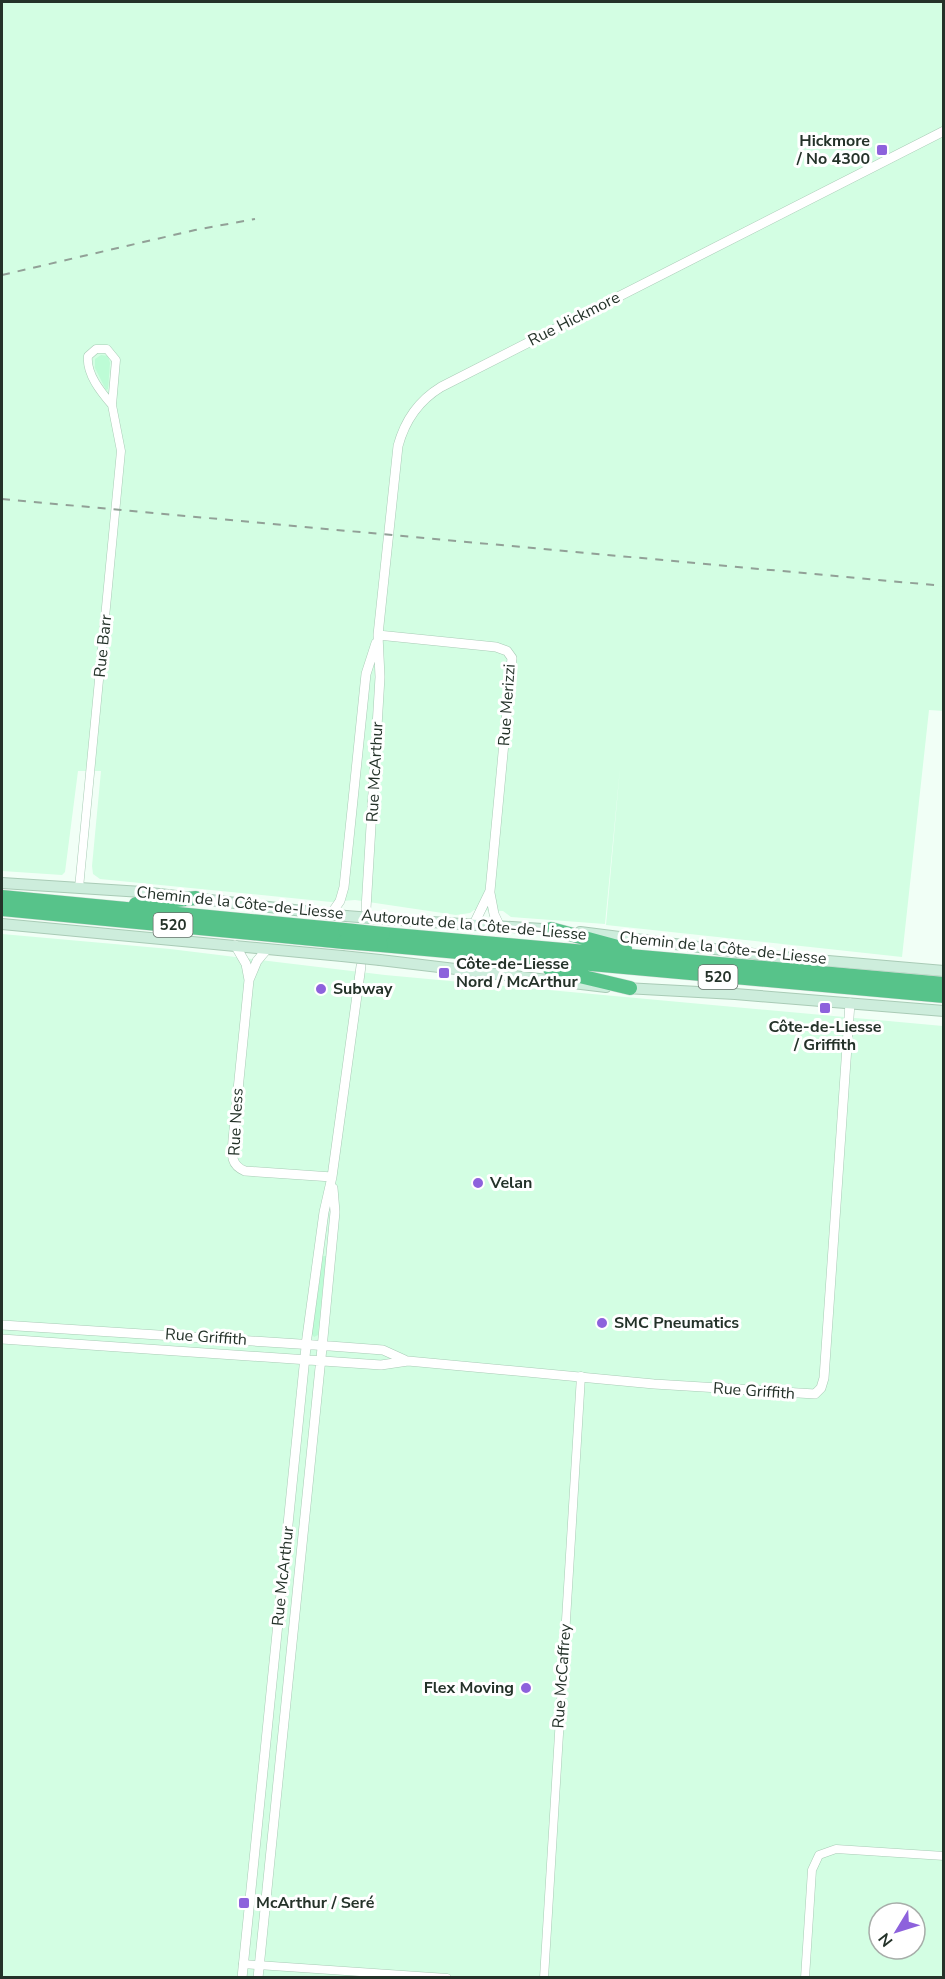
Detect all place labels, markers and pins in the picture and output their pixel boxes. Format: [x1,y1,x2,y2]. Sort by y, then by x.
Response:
place label: Hickmore / No 4300 [796,130,870,170]
marker: Hickmore / No 4300 [875,143,889,157]
place label: Côte-de-Liesse Nord / McArthur [456,953,578,993]
marker: Côte-de-Liesse Nord / McArthur [437,966,451,980]
place label: Subway [333,978,393,1000]
marker: Subway [314,982,328,996]
marker: Côte-de-Liesse / Griffith [818,1001,832,1015]
place label: Côte-de-Liesse / Griffith [768,1016,882,1056]
place label: Velan [489,1172,532,1194]
marker: Velan [471,1176,485,1190]
place label: SMC Pneumatics [614,1312,739,1334]
marker: SMC Pneumatics [595,1316,609,1330]
place label: Flex Moving [424,1677,514,1699]
marker: Flex Moving [519,1681,533,1695]
place label: McArthur / Seré [256,1892,375,1914]
marker: McArthur / Seré [237,1896,251,1910]

